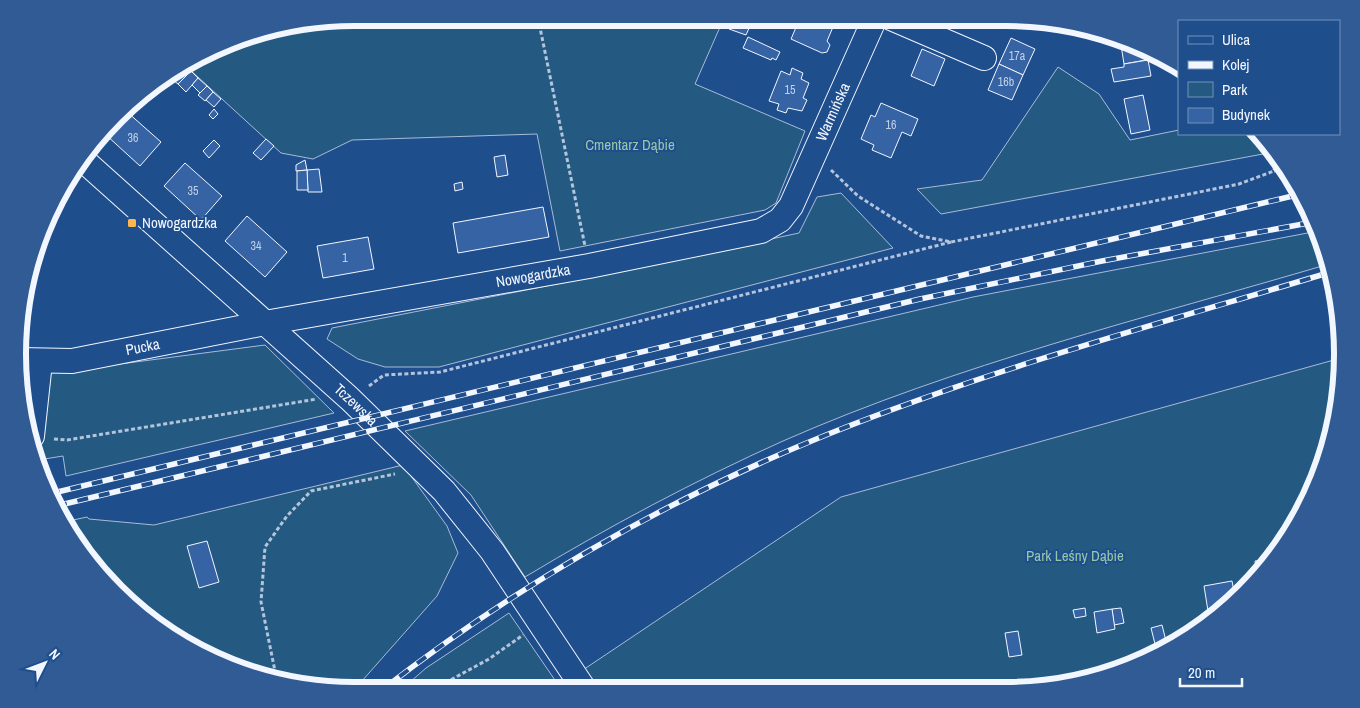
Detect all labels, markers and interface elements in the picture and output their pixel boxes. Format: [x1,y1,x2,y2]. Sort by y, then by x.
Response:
legend [1178,20,1340,135]
text: Ulica [1222,29,1250,50]
house number: 17a [1009,48,1026,64]
text: Kolej [1222,54,1249,75]
house number: 16b [998,74,1014,90]
street label: Warmińska [810,79,855,144]
text: Park [1222,79,1248,100]
house number: 15 [785,82,796,98]
text: Budynek [1222,104,1271,125]
house number: 16 [886,117,896,133]
house number: 36 [128,130,138,146]
park label: Cmentarz Dąbie [585,134,675,155]
house number: 35 [188,183,199,199]
place label: Nowogardzka [142,212,217,233]
marker: Nowogardzka [126,217,138,229]
house number: 34 [251,238,262,254]
house number: 1 [342,250,348,266]
street label: Nowogardzka [494,258,572,292]
street label: Pucka [124,333,162,360]
street label: Tczewska [330,379,383,431]
park label: Park Leśny Dąbie [1026,545,1124,566]
north arrow [20,638,70,688]
text: N [45,645,64,663]
scale bar [1180,656,1242,688]
text: 20 m [1188,662,1215,683]

